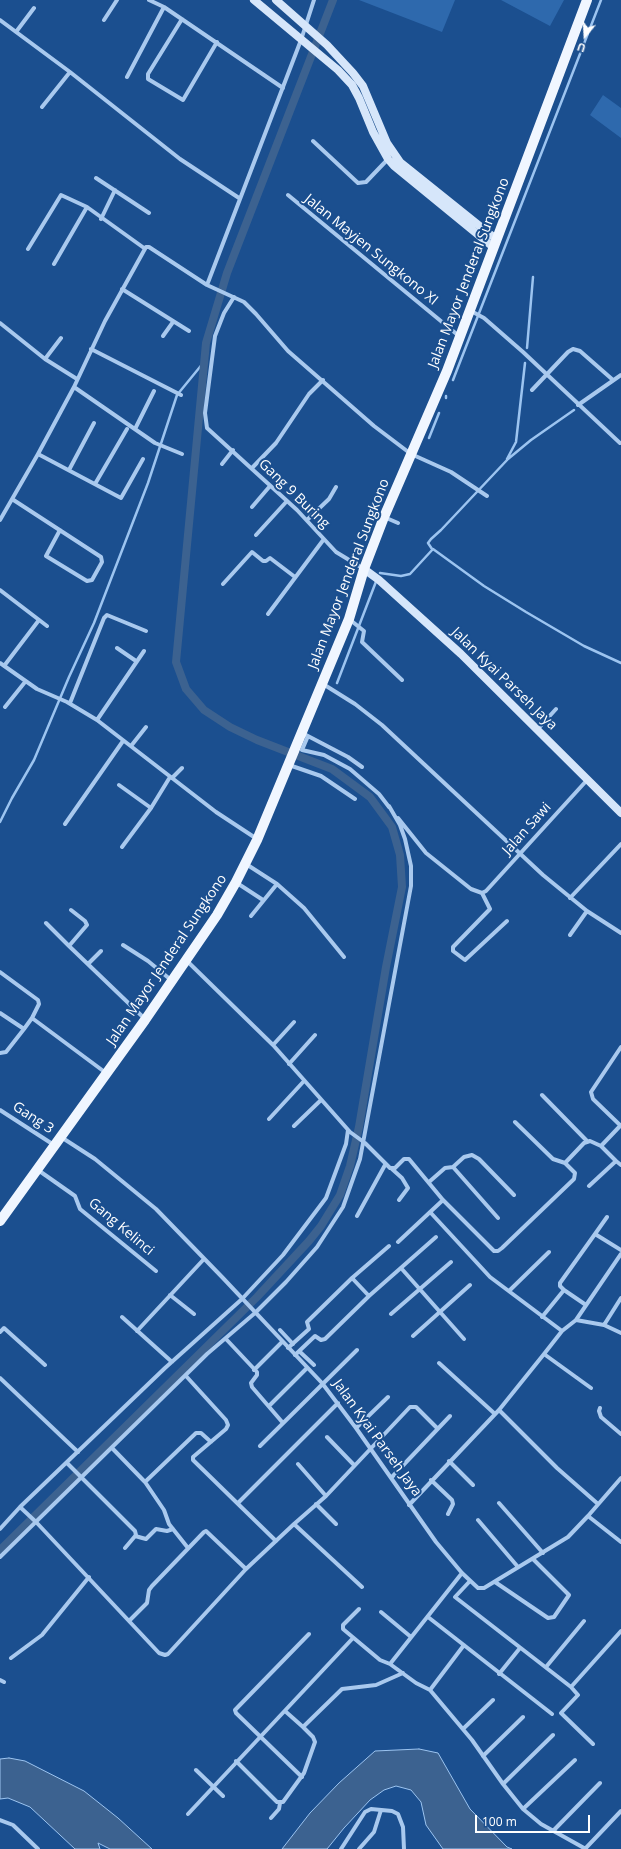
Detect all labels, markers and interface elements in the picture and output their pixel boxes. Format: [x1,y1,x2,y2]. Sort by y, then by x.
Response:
north arrow [565,16,605,56]
text: U [575,39,587,56]
street label: Jalan Mayor Jenderal Sungkono [425,175,513,371]
street label: Jalan Mayjen Sungkono XI [301,191,441,309]
street label: Gang 9 Buring [255,456,333,532]
street label: Jalan Mayor Jenderal Sungkono [305,476,393,672]
street label: Jalan Kyai Parseh Jaya [448,624,560,734]
street label: Jalan Sawi [499,799,555,859]
street label: Jalan Mayor Jenderal Sungkono [103,871,231,1049]
street label: Gang 3 [9,1098,57,1138]
street label: Gang Kelinci [85,1195,157,1259]
street label: Jalan Kyai Parseh Jaya [329,1376,425,1500]
scale bar [477,1807,592,1833]
text: 100 m [482,1813,517,1830]

